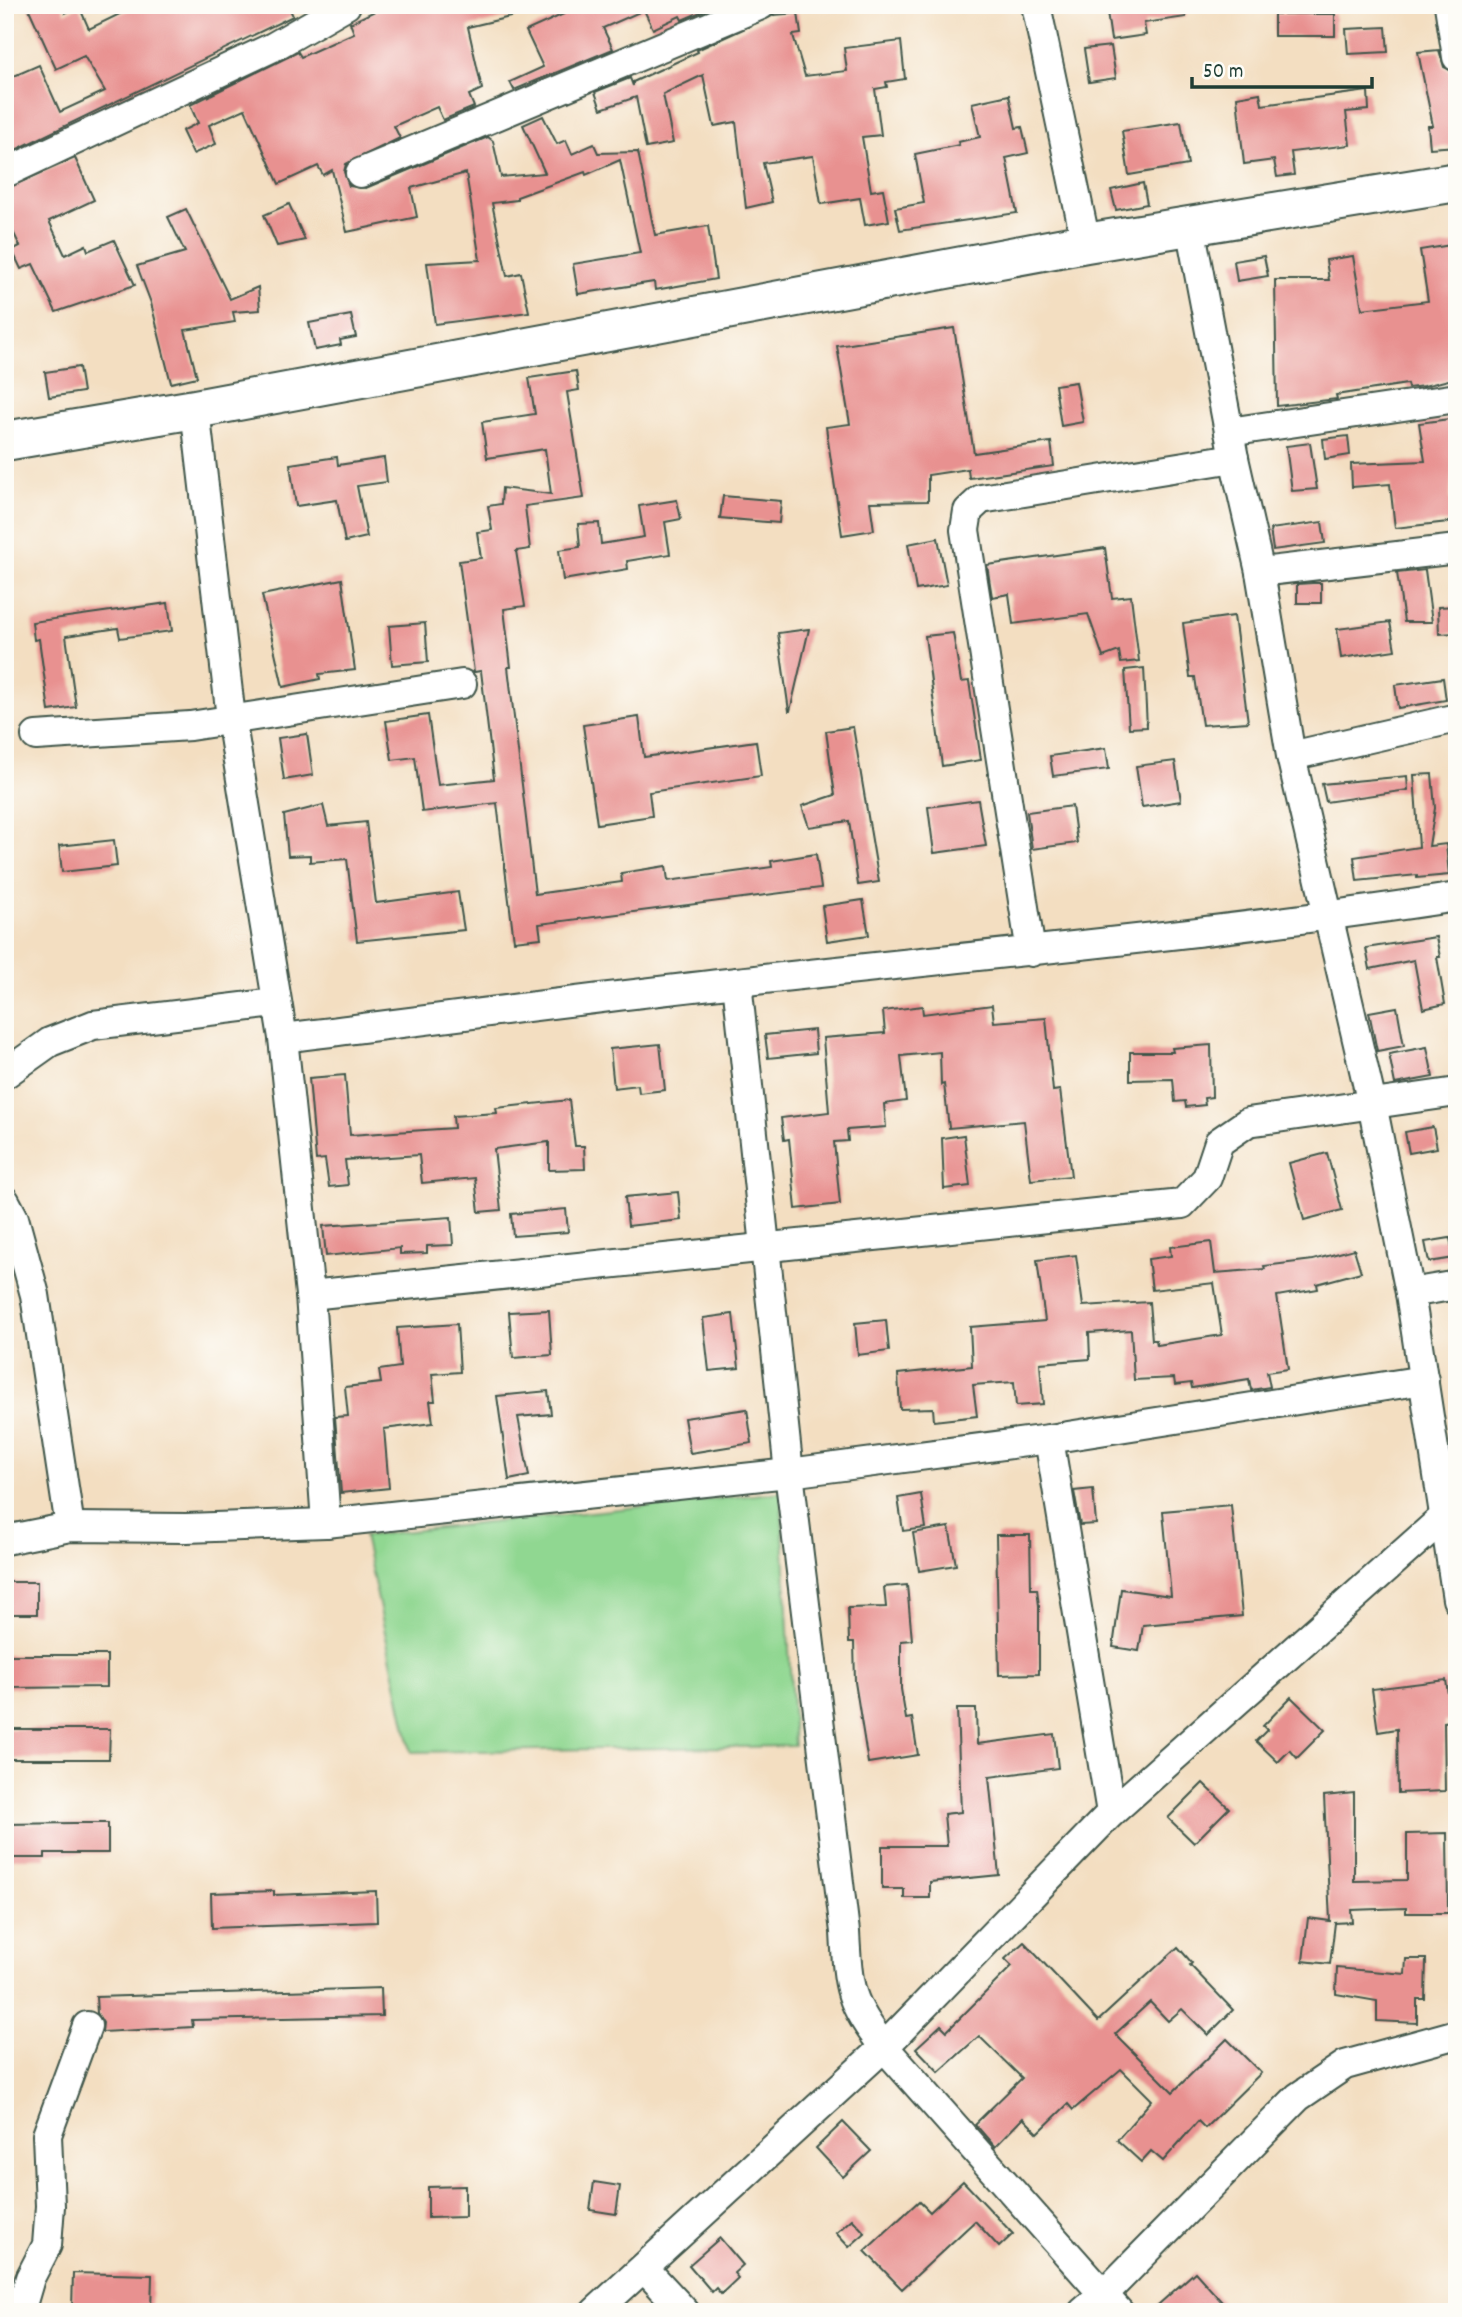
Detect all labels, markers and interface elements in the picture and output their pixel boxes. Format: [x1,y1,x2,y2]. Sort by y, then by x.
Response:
scale bar [1192,46,1373,90]
text: 50 m [1203,58,1243,88]

